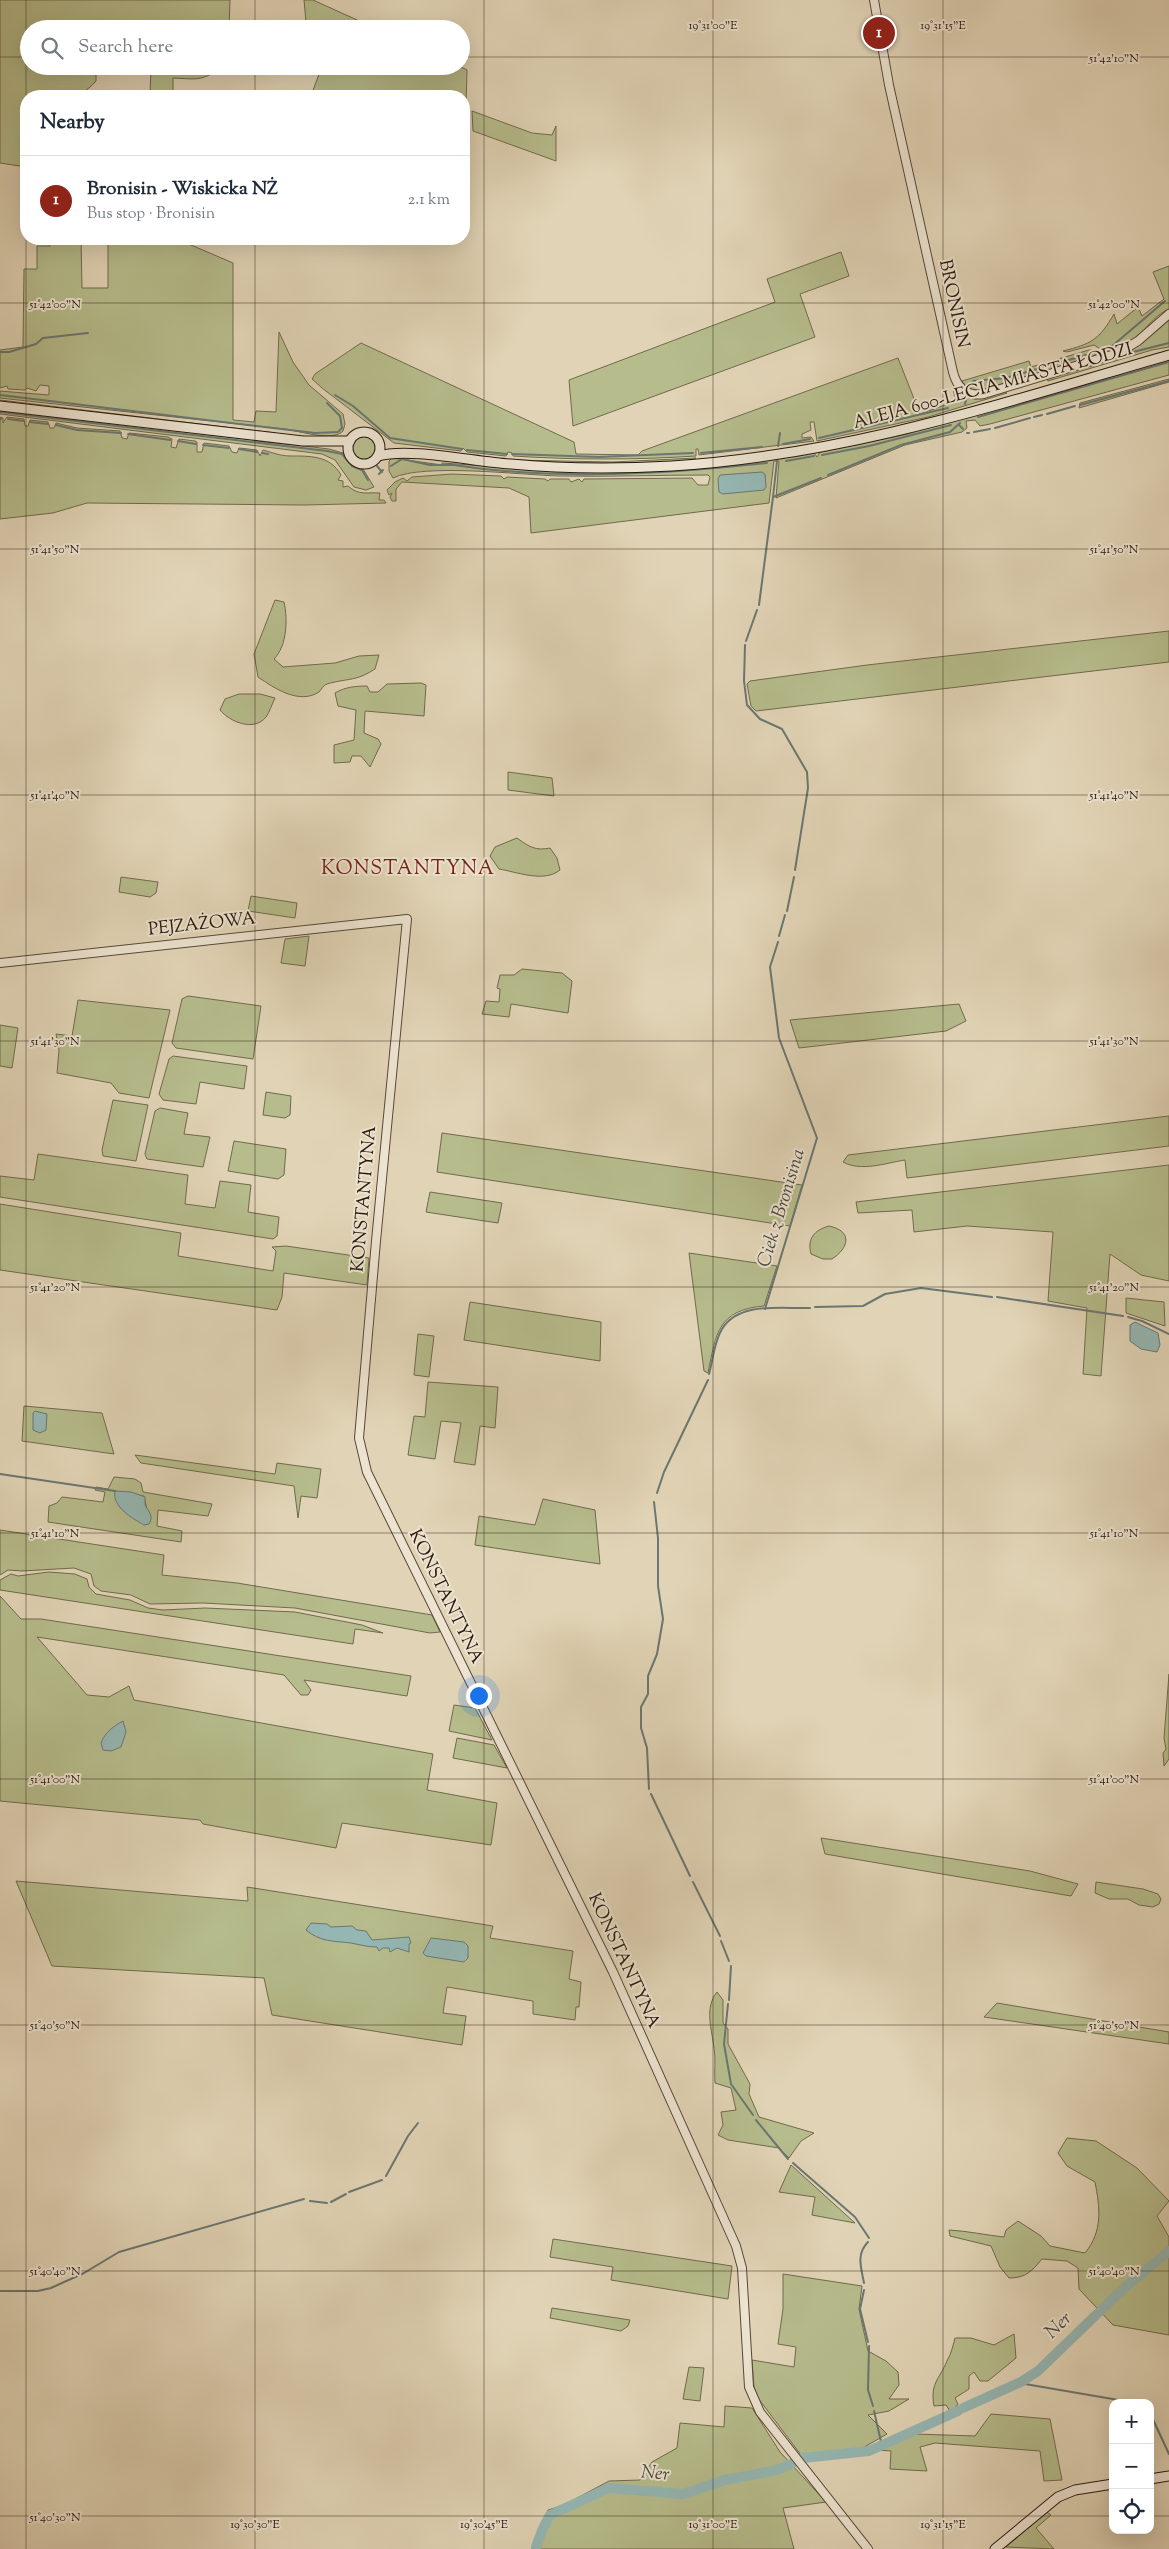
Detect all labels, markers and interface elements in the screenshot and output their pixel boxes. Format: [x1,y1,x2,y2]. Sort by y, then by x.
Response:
pin: 1 [863,14,895,52]
text: 19°31'00"E [689,17,738,35]
text: 19°31'15"E [920,17,966,35]
search box [20,20,470,75]
icon: search [38,34,66,62]
text: Search here [78,34,173,61]
text: 51°42'10"N [1088,50,1139,68]
text: Nearby [40,108,105,138]
text: Bronisin - Wiskicka NŻ [87,176,278,203]
text: 1 [53,189,59,212]
text: 2.1 km [408,189,450,212]
text: Bus stop · Bronisin [87,203,215,226]
street label: BRONISIN [931,257,975,351]
text: 51°42'00"N [28,296,81,314]
text: 51°42'00"N [1087,296,1140,314]
street label: ALEJA 600-LECIA MIASTA ŁODZI [850,337,1136,437]
text: 51°41'50"N [30,541,80,559]
text: 51°41'50"N [1089,541,1139,559]
text: 51°41'40"N [29,787,80,805]
text: 51°41'40"N [1088,787,1139,805]
district label: KONSTANTYNA [321,855,495,884]
street label: PEJZAŻOWA [147,906,258,944]
text: 51°41'30"N [29,1033,80,1051]
text: 51°41'30"N [1088,1033,1139,1051]
street label: KONSTANTYNA [346,1124,384,1273]
water label: Ciek z Bronisina [751,1145,813,1271]
text: 51°41'20"N [29,1279,80,1297]
text: 51°41'20"N [1088,1279,1139,1297]
text: 51°41'10"N [30,1525,80,1543]
street label: KONSTANTYNA [401,1525,489,1669]
text: 51°41'10"N [1089,1525,1139,1543]
your location [466,1683,492,1709]
text: 51°41'00"N [29,1771,80,1789]
text: 51°41'00"N [1088,1771,1139,1789]
street label: KONSTANTYNA [580,1889,666,2033]
text: 51°40'50"N [29,2017,81,2035]
text: 51°40'50"N [1088,2017,1140,2035]
text: 51°40'40"N [28,2263,81,2281]
text: 51°40'40"N [1087,2263,1140,2281]
water label: Ner [1039,2306,1079,2346]
map controls [1109,2399,1154,2534]
button: + [1109,2399,1154,2444]
button: − [1109,2444,1154,2489]
water label: Ner [640,2459,671,2489]
button: locate [1109,2489,1154,2534]
text: 51°40'30"N [28,2509,81,2527]
text: 19°30'30"E [230,2516,281,2534]
text: 19°30'45"E [460,2516,509,2534]
text: 19°31'00"E [689,2516,738,2534]
text: 19°31'15"E [920,2516,966,2534]

